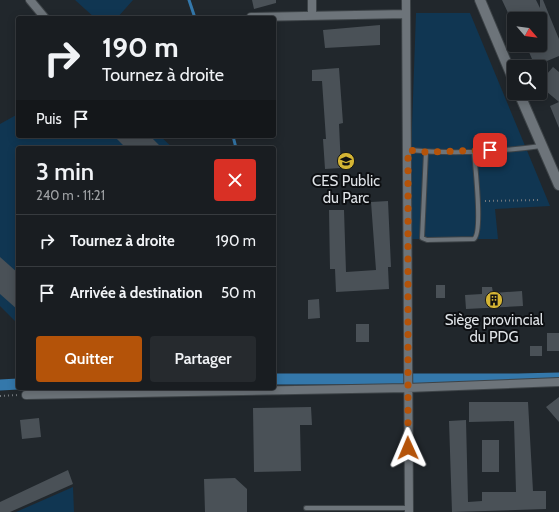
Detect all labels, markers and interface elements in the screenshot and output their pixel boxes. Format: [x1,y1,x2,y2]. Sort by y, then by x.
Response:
north arrow [507,12,547,52]
map controls [507,12,547,100]
text: 190 m [102,30,178,64]
icon: right [36,32,88,84]
button: search [507,60,547,100]
text: Tournez à droite [102,64,224,86]
icon: arrive [70,108,92,130]
text: Puis [36,110,62,128]
pin [473,133,507,167]
icon: arrive [479,139,501,161]
school or university icon: CES Public du Parc [336,151,356,171]
text: 3 min [36,157,94,186]
button: close [214,159,256,201]
place label: CES Public du Parc [312,172,380,207]
text: 240 m · 11:21 [36,187,105,203]
icon: right [36,230,58,252]
text: Tournez à droite [70,232,175,250]
text: 190 m [216,232,256,250]
icon: arrive [36,282,58,304]
text: Arrivée à destination [70,284,202,302]
text: 50 m [221,284,256,302]
building icon: Siège provincial du PDG [484,290,504,310]
place label: Siège provincial du PDG [445,311,544,346]
button: Quitter [36,336,142,382]
button: Partager [150,336,256,382]
position arrow [387,427,429,469]

